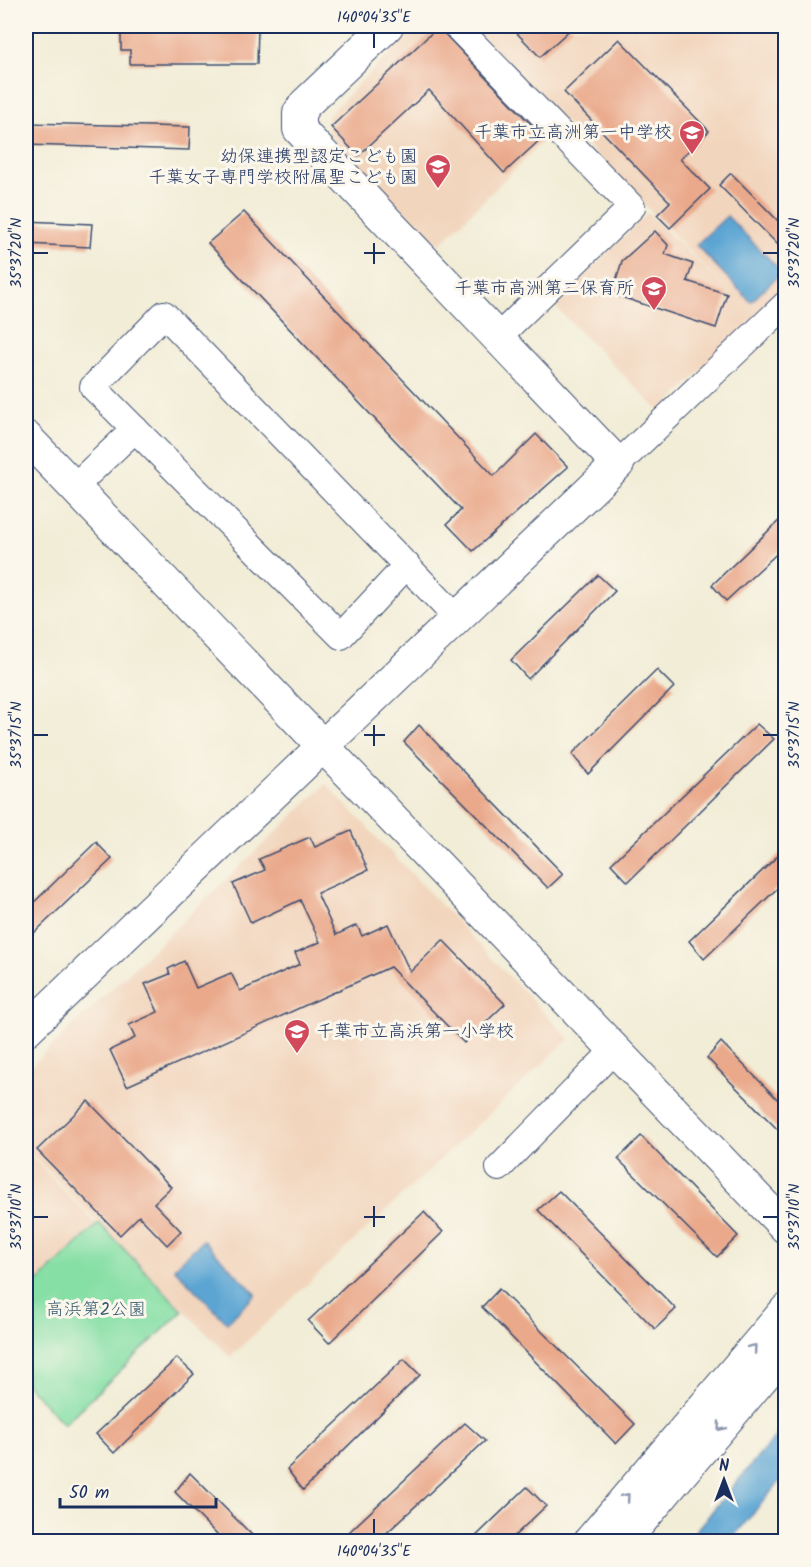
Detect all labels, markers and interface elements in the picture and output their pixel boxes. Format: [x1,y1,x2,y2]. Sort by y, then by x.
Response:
text: 140°04'35"E [337,6,412,30]
school or university icon: 千葉市立高洲第一中学校 [677,118,707,156]
place label: 千葉市立高洲第一中学校 [474,119,672,148]
place label: 幼保連携型認定こども園 千葉女子専門学校附属聖こども園 [148,143,418,193]
school or university icon: 幼保連携型認定こども園 千葉女子専門学校附属聖こども園 [423,152,453,190]
text: 35°37'20"N [5,218,29,288]
text: 35°37'20"N [783,218,807,288]
school or university icon: 千葉市高洲第二保育所 [639,274,669,312]
place label: 千葉市高洲第二保育所 [454,275,634,304]
text: 35°37'15"N [5,701,29,769]
text: 35°37'15"N [783,701,807,769]
school or university icon: 千葉市立高浜第一小学校 [282,1017,312,1055]
place label: 千葉市立高浜第一小学校 [316,1018,514,1047]
text: 35°37'10"N [5,1184,29,1250]
text: 35°37'10"N [783,1184,807,1250]
park label: 高浜第2公園 [46,1296,146,1325]
one-way arrow [745,1344,756,1355]
one-way arrow [717,1420,728,1431]
north arrow [694,1450,754,1510]
text: N [719,1454,729,1479]
scale bar [60,1471,216,1509]
text: 50 m [69,1479,109,1508]
one-way arrow [619,1493,630,1504]
text: 140°04'35"E [337,1540,412,1564]

